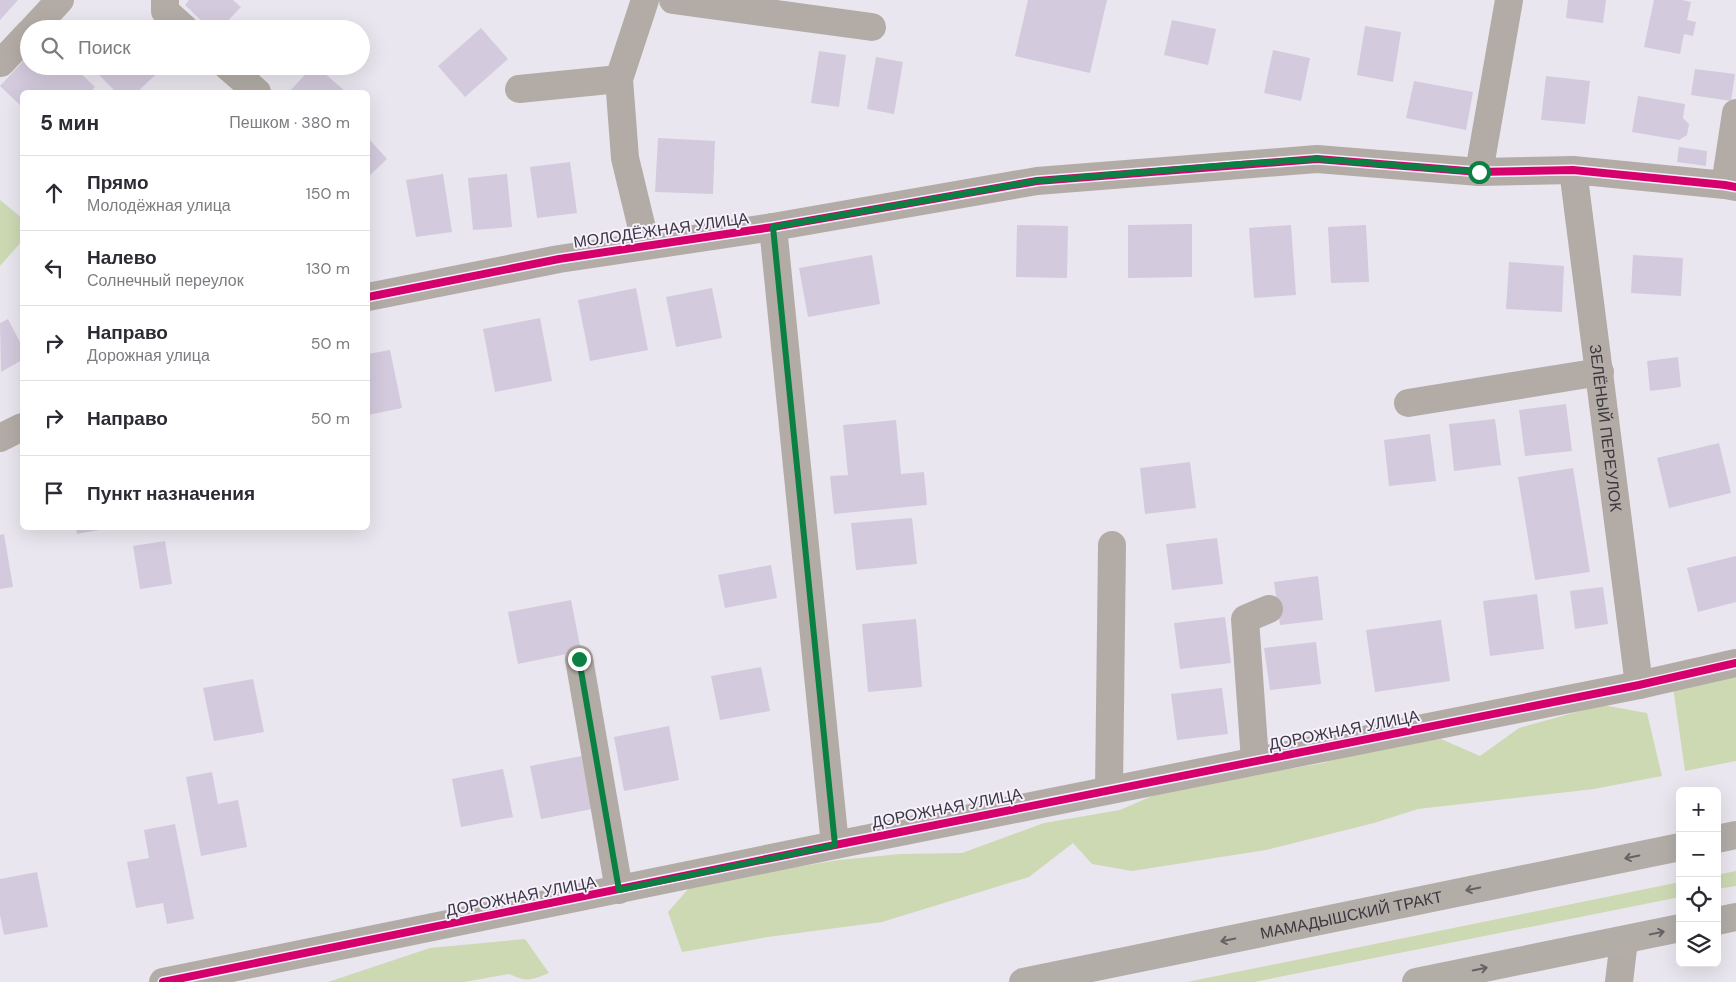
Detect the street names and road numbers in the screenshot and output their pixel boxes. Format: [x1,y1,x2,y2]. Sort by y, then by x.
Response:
street label: МОЛОДЁЖНАЯ УЛИЦА [572,207,750,253]
street label: ЗЕЛЁНЫЙ ПЕРЕУЛОК [1585,343,1627,513]
street label: ДОРОЖНАЯ УЛИЦА [1267,705,1421,755]
street label: ДОРОЖНАЯ УЛИЦА [870,783,1024,833]
street label: ДОРОЖНАЯ УЛИЦА [444,871,598,921]
street label: МАМАДЫШСКИЙ ТРАКТ [1258,886,1444,944]

